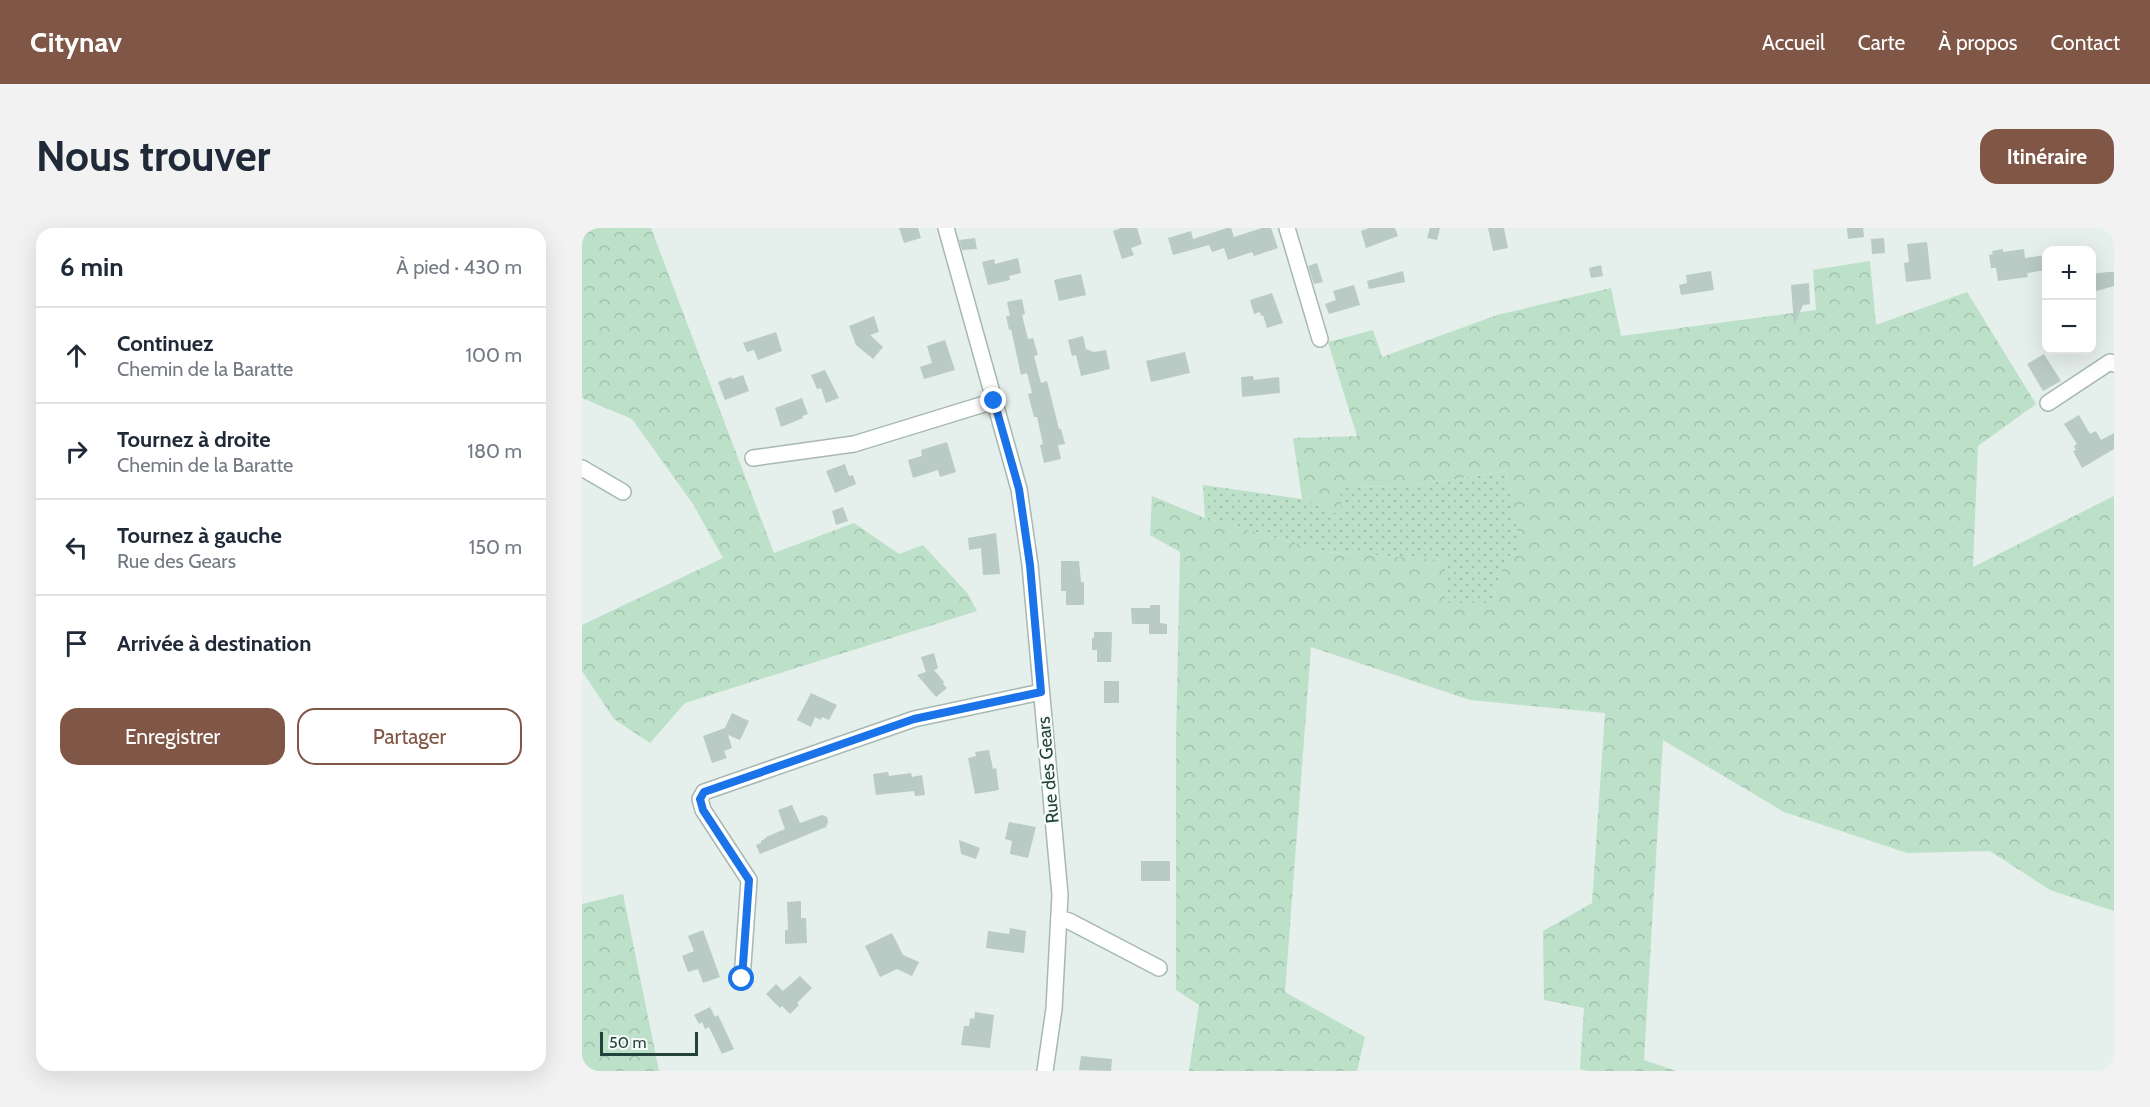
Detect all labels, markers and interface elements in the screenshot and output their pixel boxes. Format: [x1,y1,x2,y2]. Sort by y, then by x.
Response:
text: Citynav [30,25,122,59]
text: Accueil [1762,30,1825,55]
text: Carte [1858,30,1905,55]
text: À propos [1938,30,2017,55]
text: Contact [2050,30,2120,55]
button: Itinéraire [1980,129,2114,184]
text: Nous trouver [36,130,270,182]
map controls [2042,246,2096,354]
button: + [2042,246,2096,300]
text: 6 min [60,251,124,283]
text: À pied · 430 m [396,255,522,279]
button: − [2042,300,2096,354]
text: Continuez [117,330,214,357]
icon: ahead [60,339,93,372]
text: 100 m [466,343,522,367]
text: Chemin de la Baratte [117,357,293,381]
route end [980,387,1006,413]
text: Tournez à droite [117,426,271,453]
icon: right [60,435,93,468]
text: 180 m [467,439,522,463]
text: Chemin de la Baratte [117,453,293,477]
text: Tournez à gauche [117,522,282,549]
icon: left [60,531,93,564]
text: 150 m [469,535,522,559]
text: Rue des Gears [117,549,236,573]
icon: arrive [60,627,93,660]
text: Arrivée à destination [117,630,311,657]
button: Enregistrer [60,708,285,765]
button: Partager [297,708,522,765]
street label: Rue des Gears [1032,716,1064,824]
route start [728,965,754,991]
scale bar [600,1029,698,1056]
text: 50 m [609,1033,646,1052]

